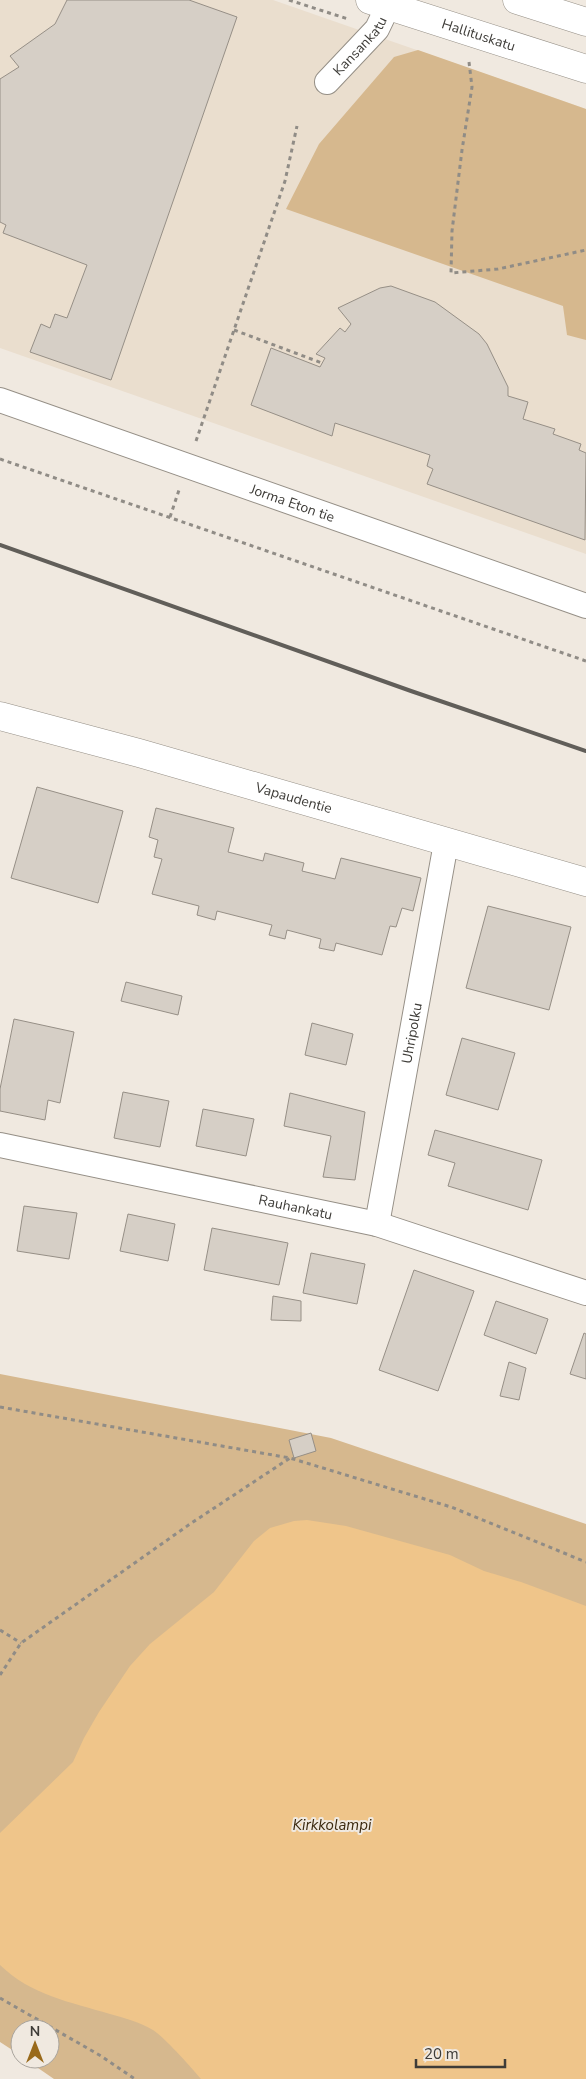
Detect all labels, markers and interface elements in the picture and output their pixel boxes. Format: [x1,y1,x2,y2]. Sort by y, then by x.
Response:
street label: Kansankatu [329,14,392,80]
street label: Hallituskatu [439,15,518,56]
street label: Jorma Eton tie [247,479,337,527]
street label: Vapaudentie [252,778,334,818]
street label: Uhripolku [397,1001,427,1065]
street label: Rauhankatu [257,1190,334,1224]
water label: Kirkkolampi [293,1815,372,1835]
north arrow [10,2019,60,2069]
text: N [30,2022,40,2041]
scale bar [416,2036,505,2068]
text: 20 m [424,2044,459,2064]

